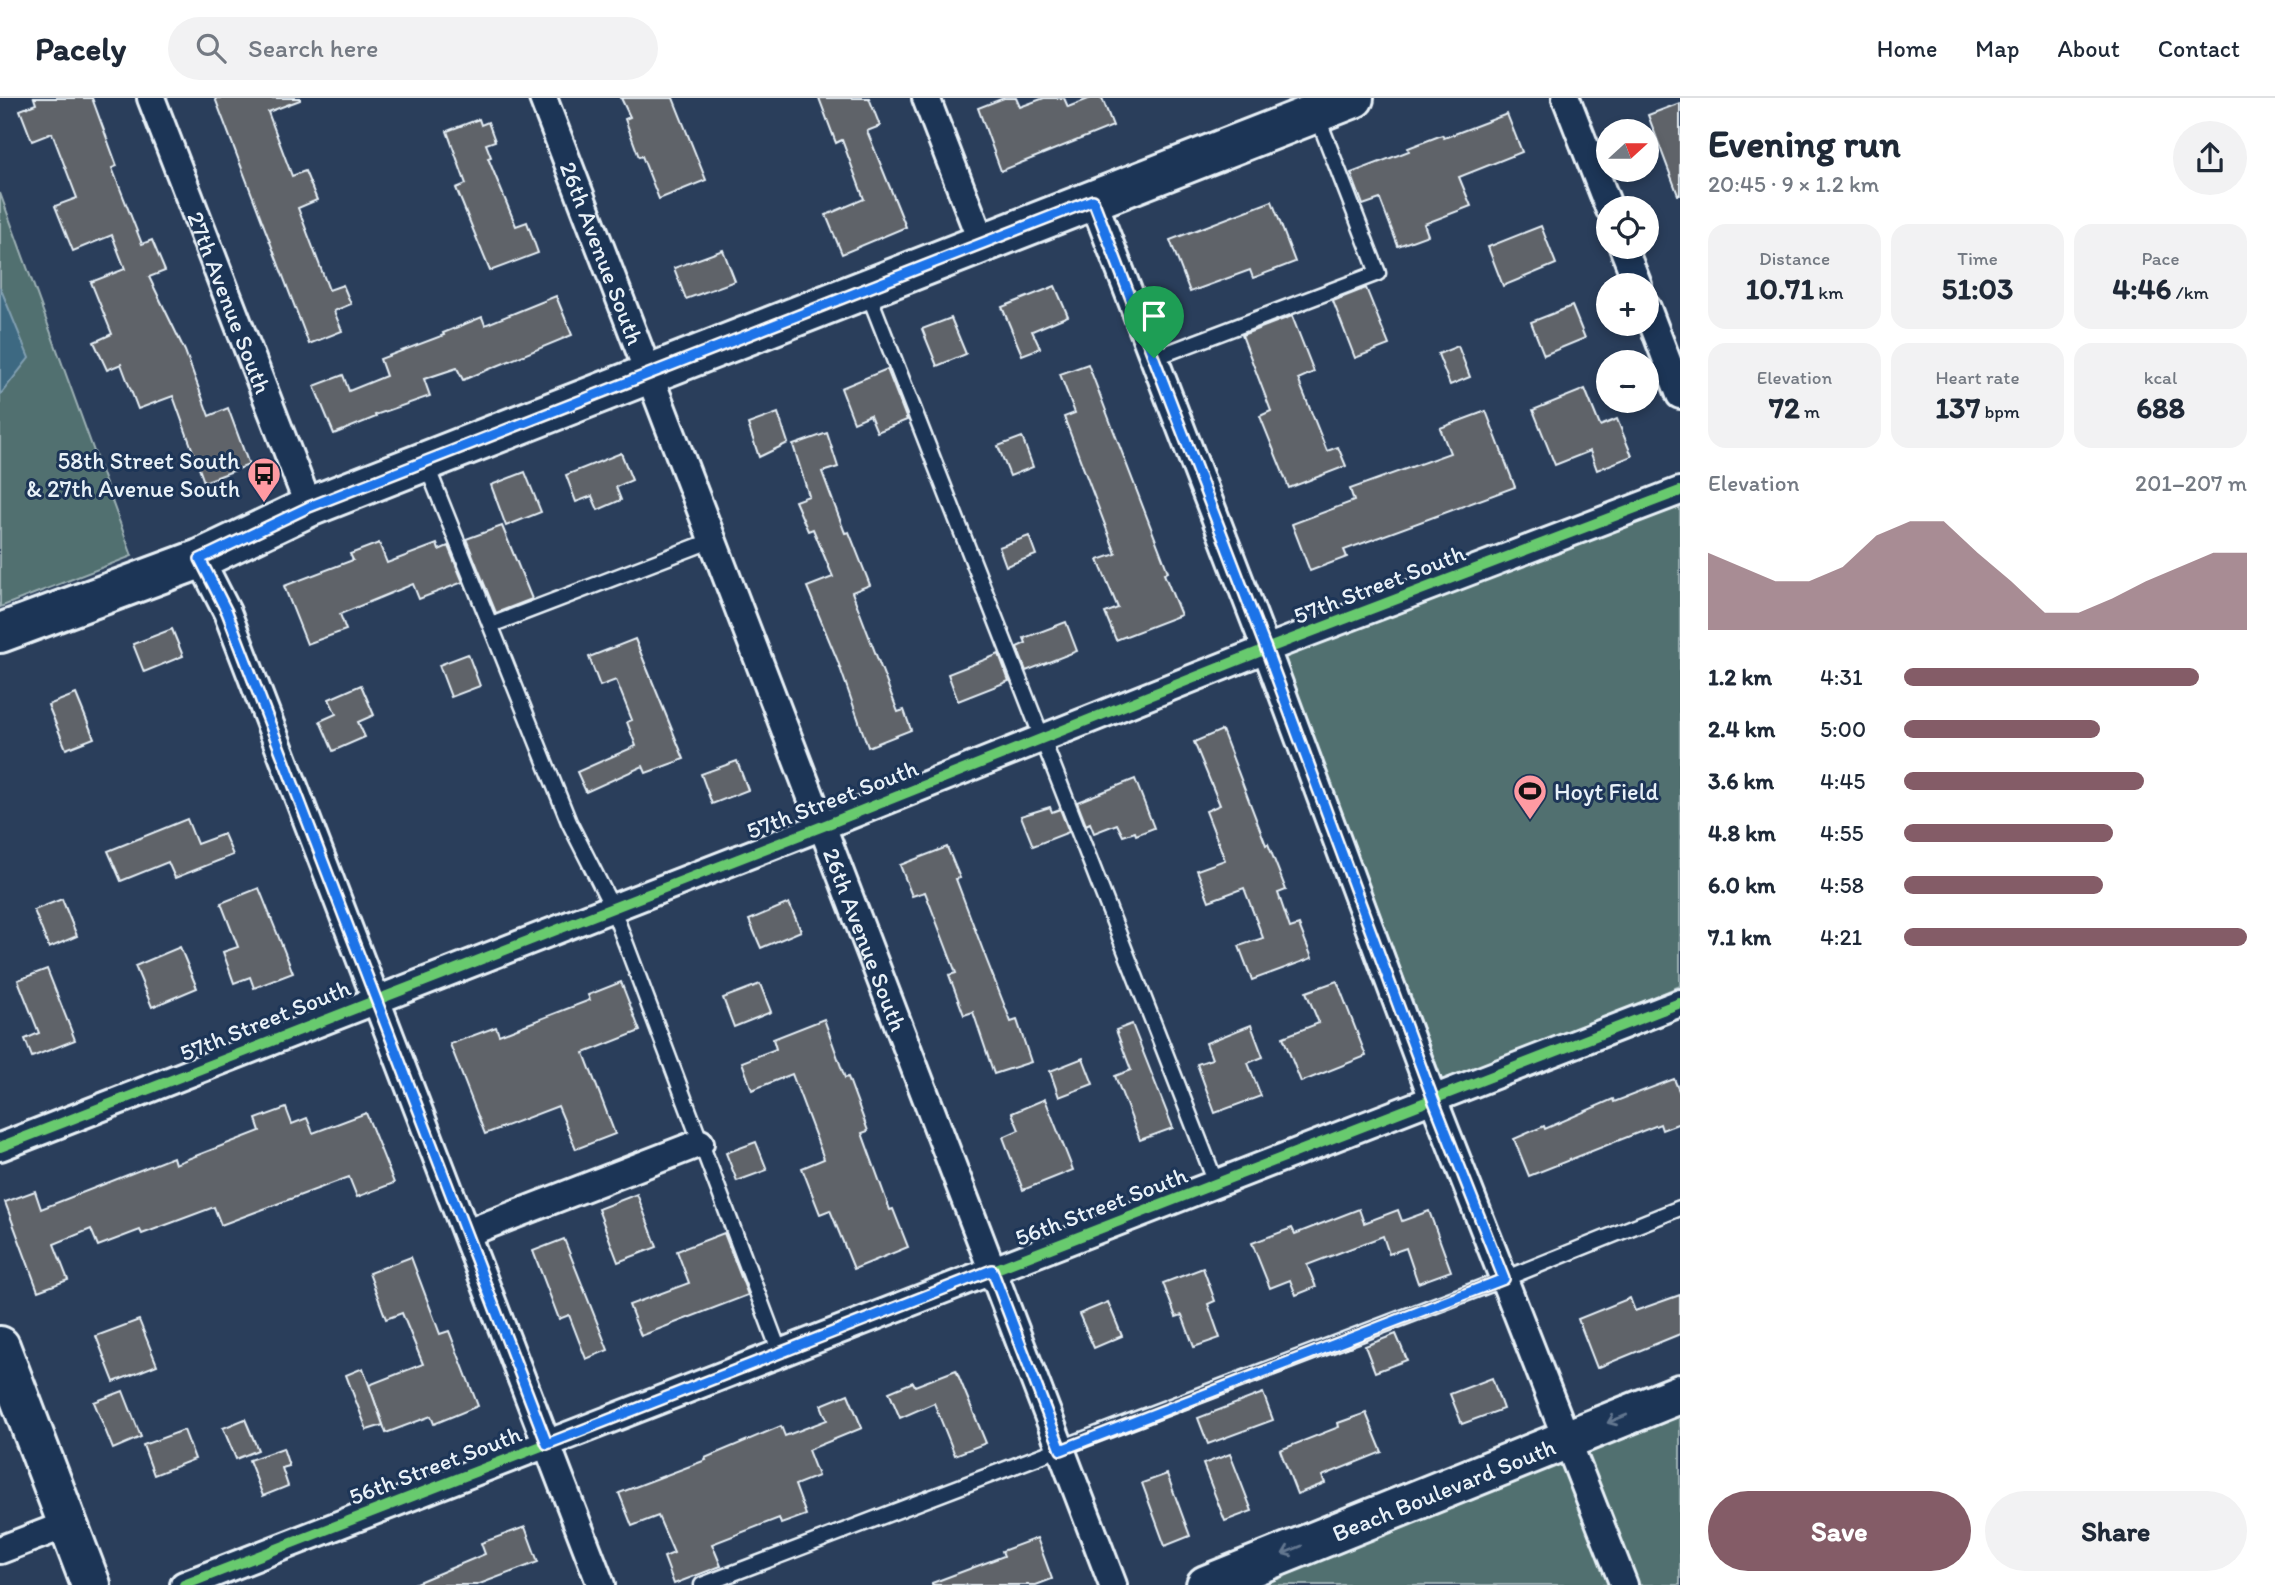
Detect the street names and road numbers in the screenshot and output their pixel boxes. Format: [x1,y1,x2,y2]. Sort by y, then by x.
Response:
street label: 26th Avenue South [554,157,651,349]
street label: 27th Avenue South [182,207,278,398]
street label: 57th Street South [1289,538,1469,630]
street label: 57th Street South [742,753,922,845]
street label: 26th Avenue South [817,844,914,1035]
street label: 57th Street South [175,973,355,1067]
street label: 56th Street South [1011,1160,1191,1252]
street label: 56th Street South [345,1419,525,1511]
street label: Beach Boulevard South [1328,1431,1559,1547]

